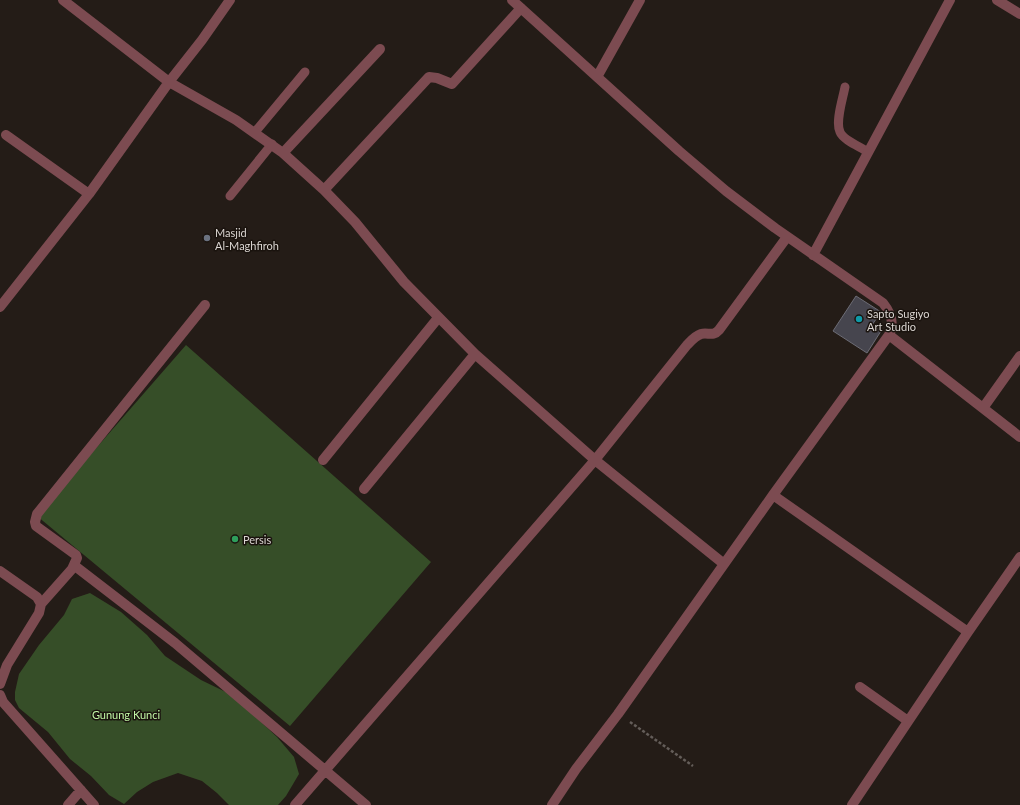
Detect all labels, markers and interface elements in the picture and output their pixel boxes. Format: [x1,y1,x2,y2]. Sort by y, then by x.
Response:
place label: Masjid Al-Maghfiroh [215,226,279,252]
marker: Masjid Al-Maghfiroh [202,233,212,243]
place label: Sapto Sugiyo Art Studio [867,307,930,333]
marker: Sapto Sugiyo Art Studio [854,314,864,324]
place label: Persis [243,533,271,546]
marker: Persis [230,534,240,544]
park label: Gunung Kunci [92,708,160,721]

